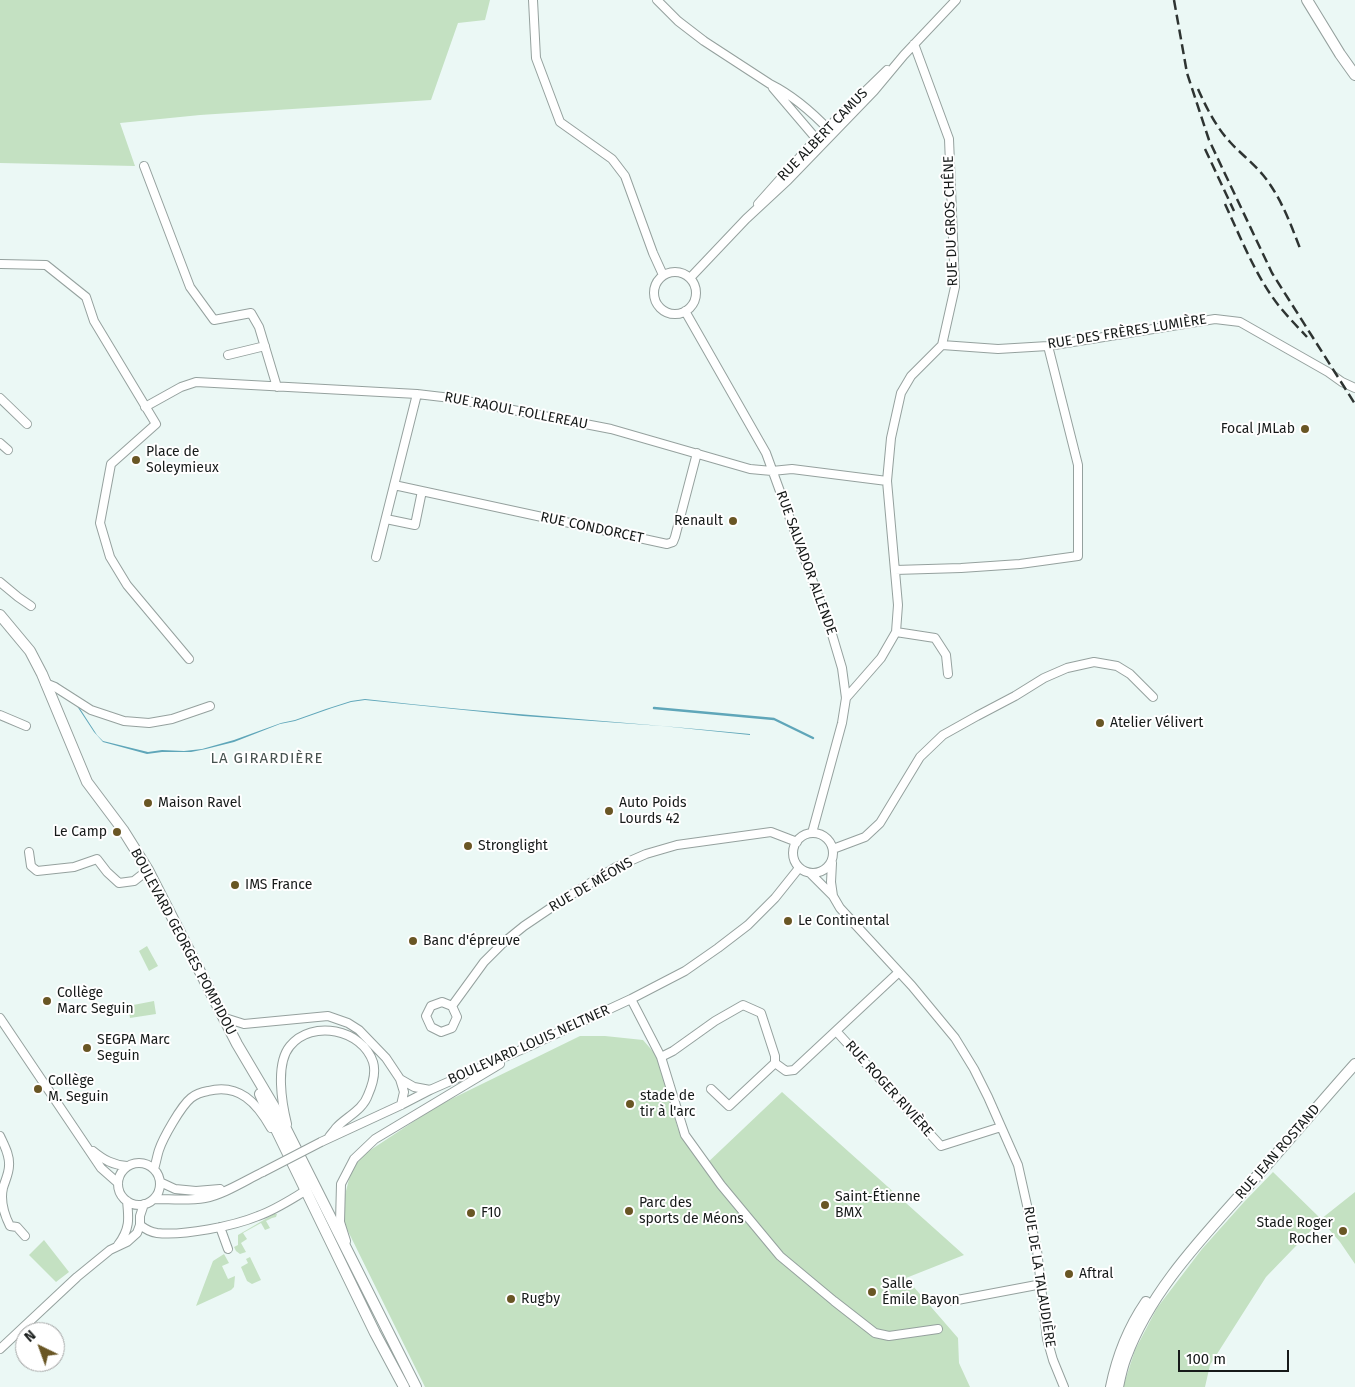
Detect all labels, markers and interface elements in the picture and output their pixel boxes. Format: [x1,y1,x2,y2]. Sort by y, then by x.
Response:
street label: RUE ALBERT CAMUS [774,85,872,185]
street label: RUE DU GROS CHÊNE [940,155,962,287]
street label: RUE DES FRÈRES LUMIÈRE [1046,311,1208,353]
street label: RUE RAOUL FOLLEREAU [443,389,589,433]
place label: Focal JMLab [1221,421,1295,437]
marker: Focal JMLab [1299,423,1311,435]
place label: Place de Soleymieux [146,444,219,477]
marker: Place de Soleymieux [130,454,142,466]
street label: RUE SALVADOR ALLENDE [772,489,840,637]
street label: RUE CONDORCET [539,509,645,547]
place label: Renault [674,513,723,529]
marker: Renault [727,515,739,527]
place label: Atelier Vélivert [1110,715,1203,731]
marker: Atelier Vélivert [1094,717,1106,729]
district label: LA GIRARDIÈRE [209,750,325,768]
place label: Maison Ravel [158,795,241,811]
place label: Auto Poids Lourds 42 [619,795,687,828]
marker: Maison Ravel [142,797,154,809]
marker: Auto Poids Lourds 42 [603,805,615,817]
place label: Le Camp [53,824,107,840]
marker: Le Camp [111,826,123,838]
place label: Stronglight [478,838,548,854]
marker: Stronglight [462,840,474,852]
street label: BOULEVARD GEORGES POMPIDOU [126,846,240,1038]
street label: RUE DE MÉONS [546,854,636,916]
place label: IMS France [245,877,312,893]
marker: IMS France [229,879,241,891]
place label: Le Continental [798,913,889,929]
marker: Le Continental [782,915,794,927]
place label: Banc d'épreuve [423,933,520,949]
marker: Banc d'épreuve [407,935,419,947]
place label: Collège Marc Seguin [57,985,134,1018]
marker: Collège Marc Seguin [41,995,53,1007]
street label: BOULEVARD LOUIS NELTNER [446,1002,612,1088]
place label: SEGPA Marc Seguin [97,1032,170,1064]
street label: RUE ROGER RIVIÈRE [841,1038,937,1140]
marker: SEGPA Marc Seguin [81,1042,93,1054]
place label: Collège M. Seguin [48,1073,109,1106]
marker: Collège M. Seguin [32,1083,44,1095]
place label: stade de tir à l'arc [640,1088,695,1120]
marker: stade de tir à l'arc [624,1098,636,1110]
street label: RUE JEAN ROSTAND [1232,1101,1324,1203]
place label: Saint-Étienne BMX [835,1189,920,1222]
place label: Parc des sports de Méons [639,1195,744,1228]
marker: Saint-Étienne BMX [819,1199,831,1211]
place label: F10 [481,1205,501,1221]
marker: Parc des sports de Méons [623,1205,635,1217]
street label: RUE DE LA TALAUDIÈRE [1020,1205,1058,1349]
marker: F10 [465,1207,477,1219]
place label: Stade Roger Rocher [1257,1215,1333,1248]
marker: Stade Roger Rocher [1337,1225,1349,1237]
place label: Aftral [1079,1266,1113,1282]
marker: Aftral [1063,1268,1075,1280]
place label: Salle Émile Bayon [882,1276,960,1308]
marker: Salle Émile Bayon [866,1286,878,1298]
place label: Rugby [521,1291,560,1307]
marker: Rugby [505,1293,517,1305]
north arrow [15,1322,65,1372]
text: N [21,1327,39,1346]
scale bar [1180,1340,1291,1372]
text: 100 m [1186,1350,1226,1368]

